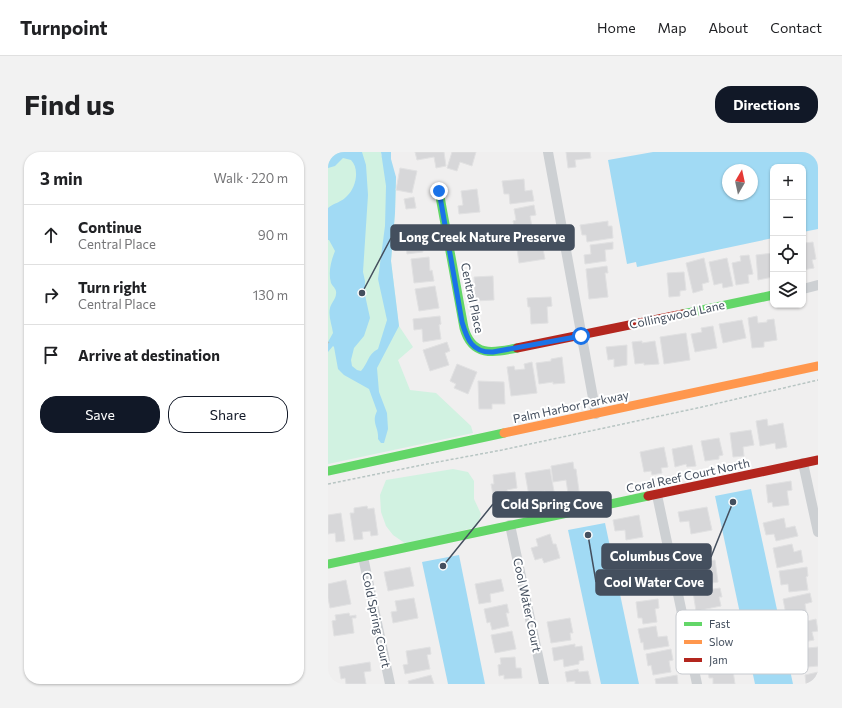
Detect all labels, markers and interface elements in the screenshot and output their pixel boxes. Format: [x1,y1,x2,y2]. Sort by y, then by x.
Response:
text: Turnpoint [20,16,108,39]
text: Home [597,19,636,36]
text: Map [658,19,686,36]
text: About [708,19,748,36]
text: Contact [770,19,822,36]
button: Directions [715,86,818,123]
text: Find us [24,87,115,121]
north arrow [722,164,758,200]
map controls [770,164,806,308]
button: + [770,164,806,200]
text: 3 min [40,168,83,189]
text: Walk · 220 m [214,170,288,186]
route end [430,182,448,200]
button: − [770,200,806,236]
text: Continue [78,218,142,236]
icon: ahead [40,224,62,246]
callout: Long Creek Nature Preserve [391,225,574,250]
text: 90 m [258,227,288,243]
text: Long Creek Nature Preserve [399,229,565,245]
text: Central Place [78,236,156,252]
button: locate [770,236,806,272]
street label: Central Place [459,261,487,334]
button: layers [770,272,806,308]
text: Turn right [78,278,147,296]
icon: right [40,284,62,306]
text: 130 m [253,287,288,303]
text: Central Place [78,296,156,312]
street label: Collingwood Lane [628,297,726,331]
route start [572,327,590,345]
icon: arrive [40,344,62,366]
text: Arrive at destination [78,346,220,364]
street label: Palm Harbor Parkway [512,387,630,425]
button: Save [40,396,160,433]
button: Share [168,396,288,433]
street label: Coral Reef Court North [625,455,751,495]
callout: Cold Spring Cove [493,492,611,517]
text: Cold Spring Cove [501,496,603,512]
callout: Columbus Cove [602,544,711,569]
text: Columbus Cove [610,548,702,564]
street label: Cool Water Court [511,556,545,653]
callout: Cool Water Cove [596,570,712,595]
street label: Cold Spring Court [360,571,394,669]
text: Cool Water Cove [604,574,704,590]
legend [676,610,808,674]
text: Fast [709,617,731,630]
text: Slow [709,635,734,648]
text: Jam [709,653,728,667]

